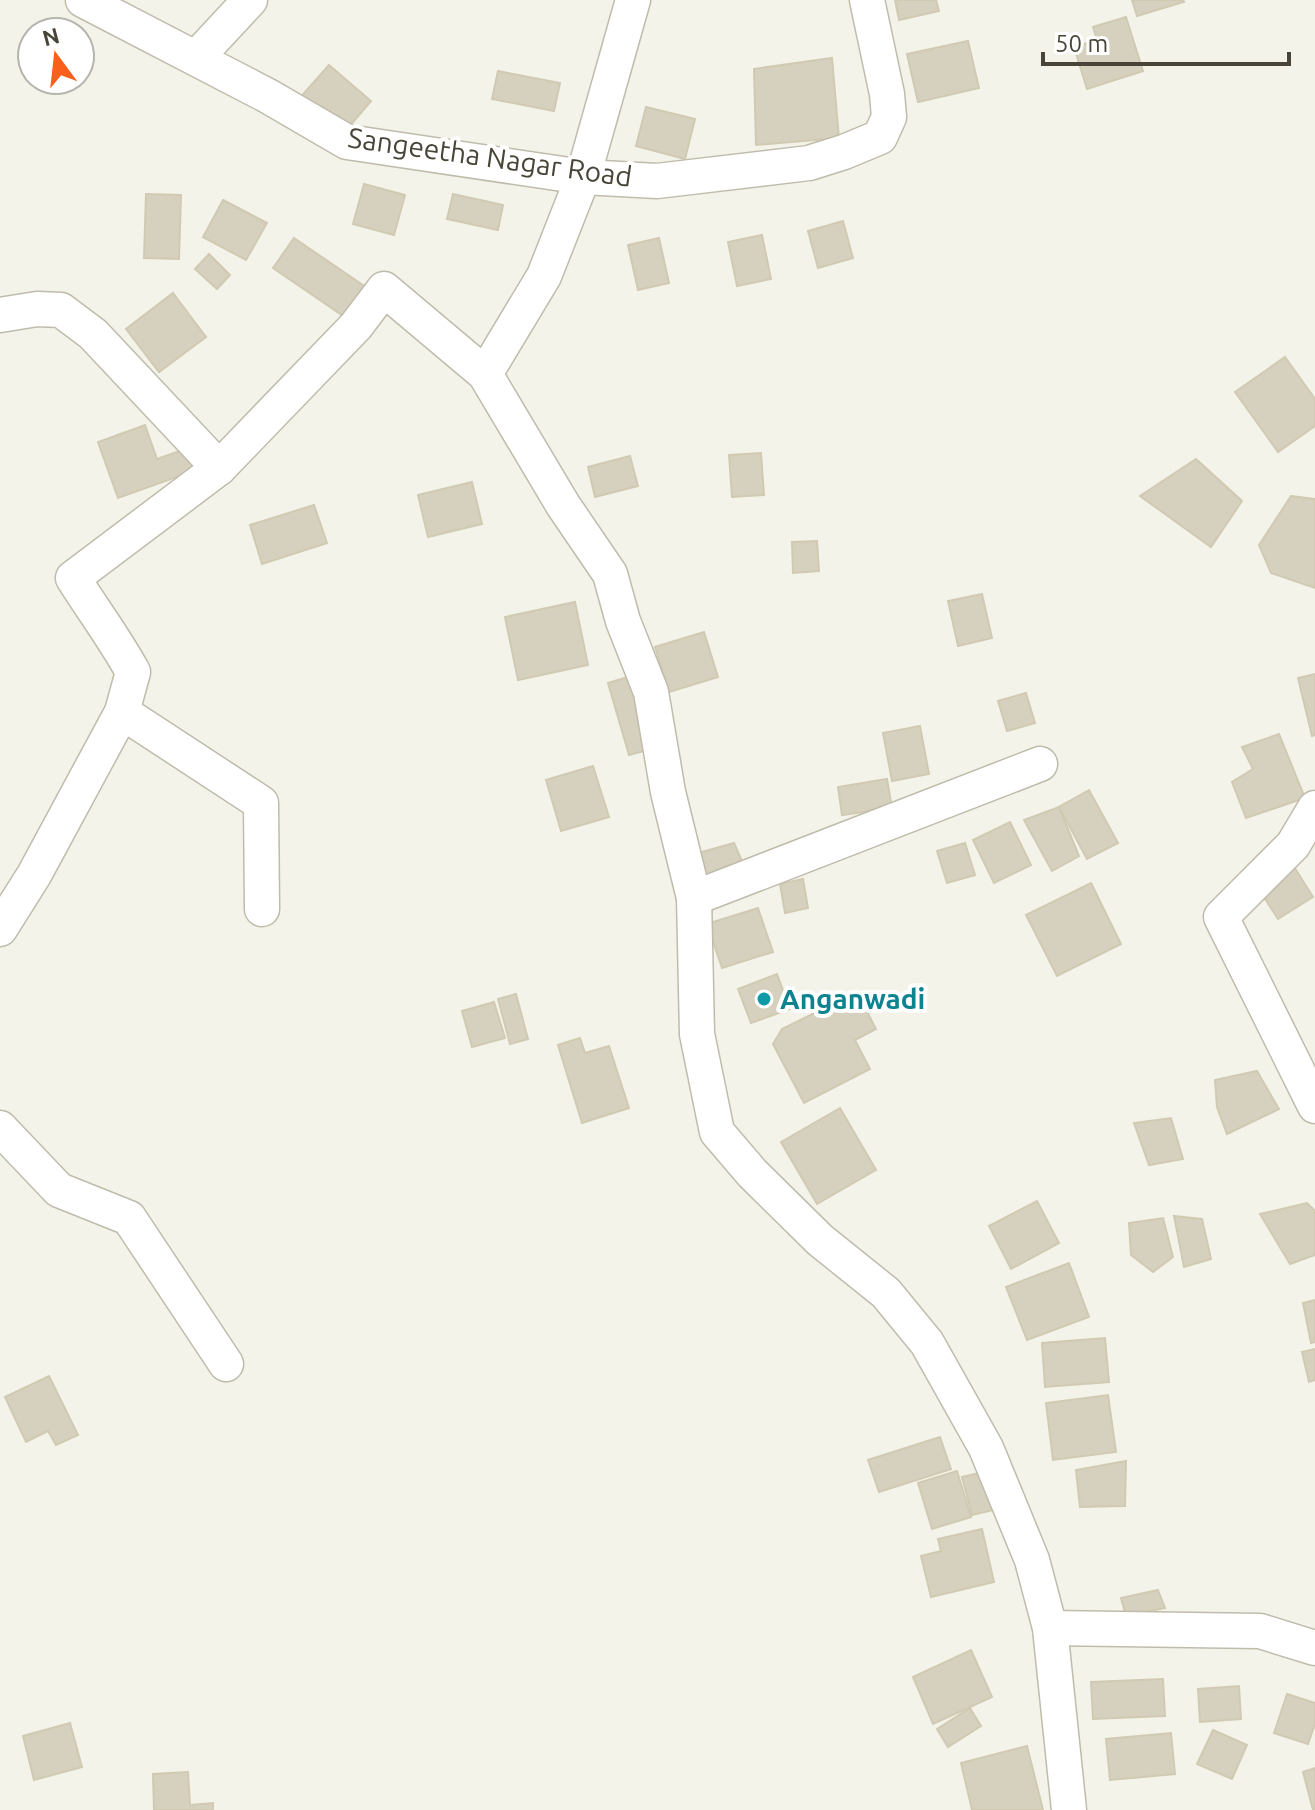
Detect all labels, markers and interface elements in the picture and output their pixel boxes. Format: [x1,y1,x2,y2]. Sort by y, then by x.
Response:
north arrow [16,16,96,96]
scale bar [1043,16,1289,66]
text: N [40,22,62,50]
text: 50 m [1055,30,1108,57]
street label: Sangeetha Nagar Road [346,121,634,192]
place label: Anganwadi [780,983,925,1014]
marker: Anganwadi [755,990,773,1008]

